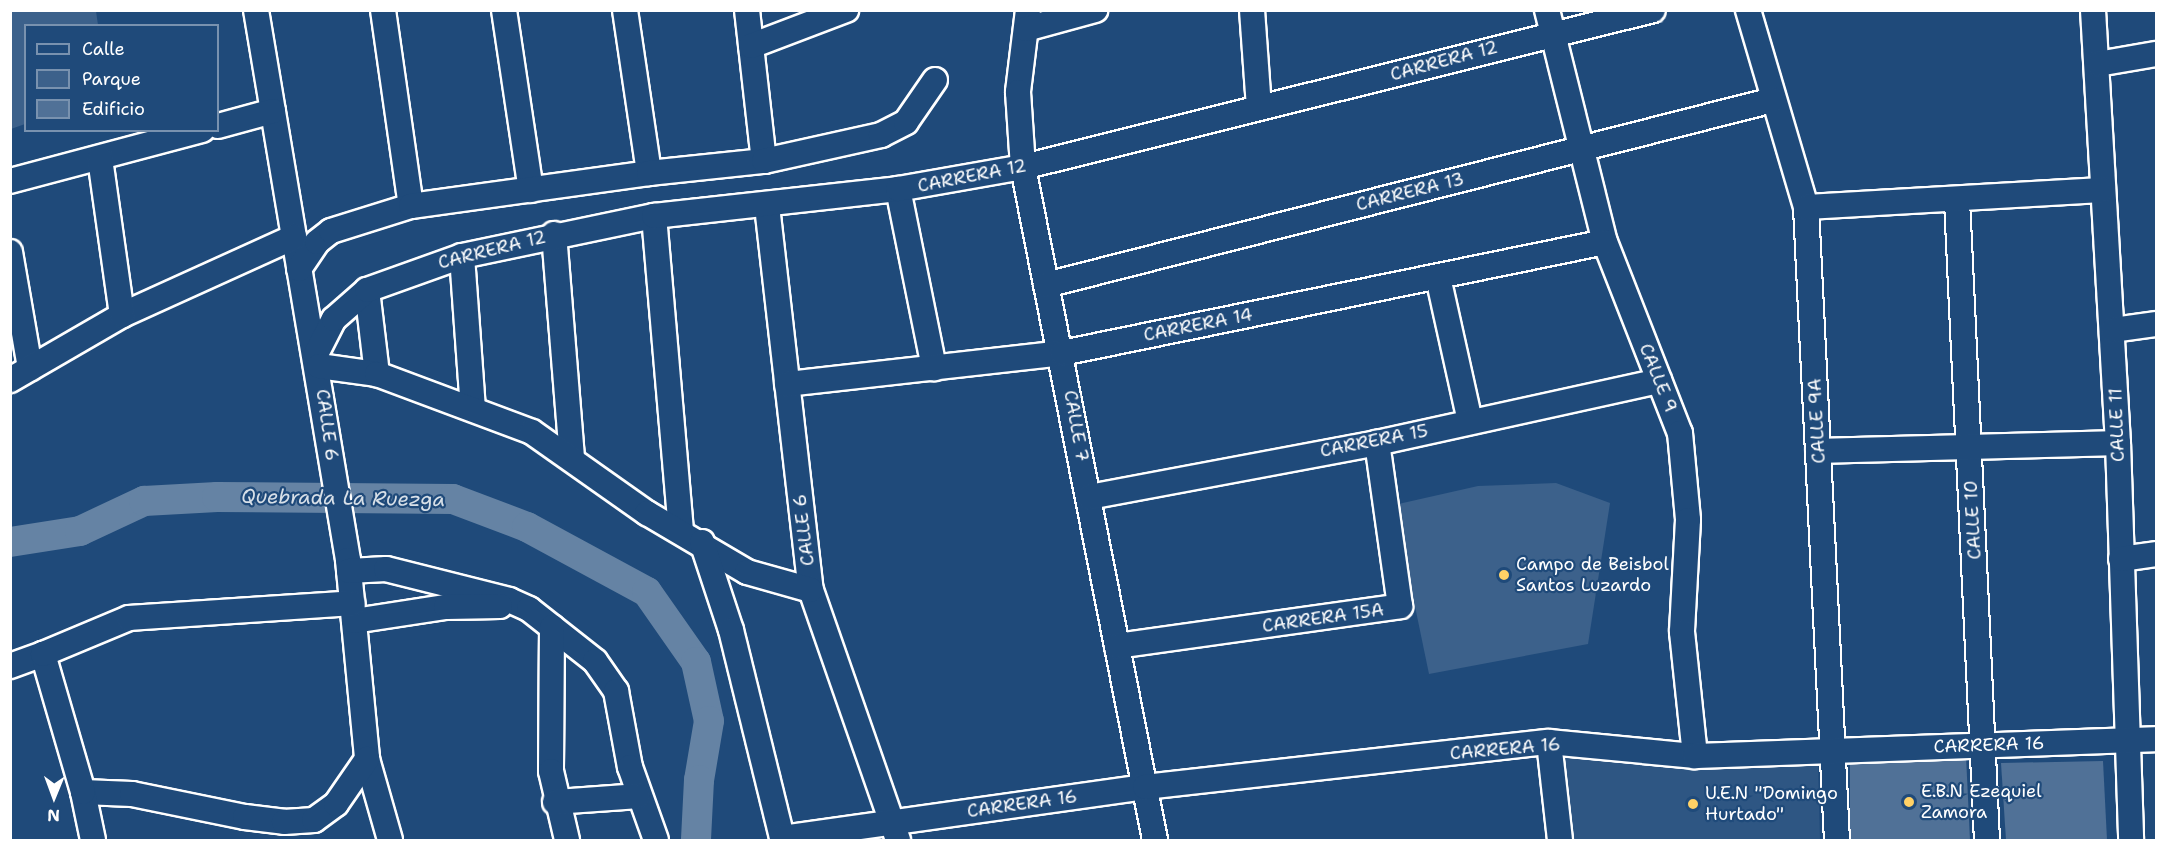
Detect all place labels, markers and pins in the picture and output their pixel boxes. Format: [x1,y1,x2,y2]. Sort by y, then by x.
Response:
place label: Campo de Beisbol Santos Luzardo [1516,554,1669,596]
marker: Campo de Beisbol Santos Luzardo [1497,568,1511,582]
place label: E.B.N Ezequiel Zamora [1921,781,2042,824]
place label: U.E.N "Domingo Hurtado" [1705,783,1838,826]
marker: E.B.N Ezequiel Zamora [1902,795,1916,809]
marker: U.E.N "Domingo Hurtado" [1686,797,1700,811]

